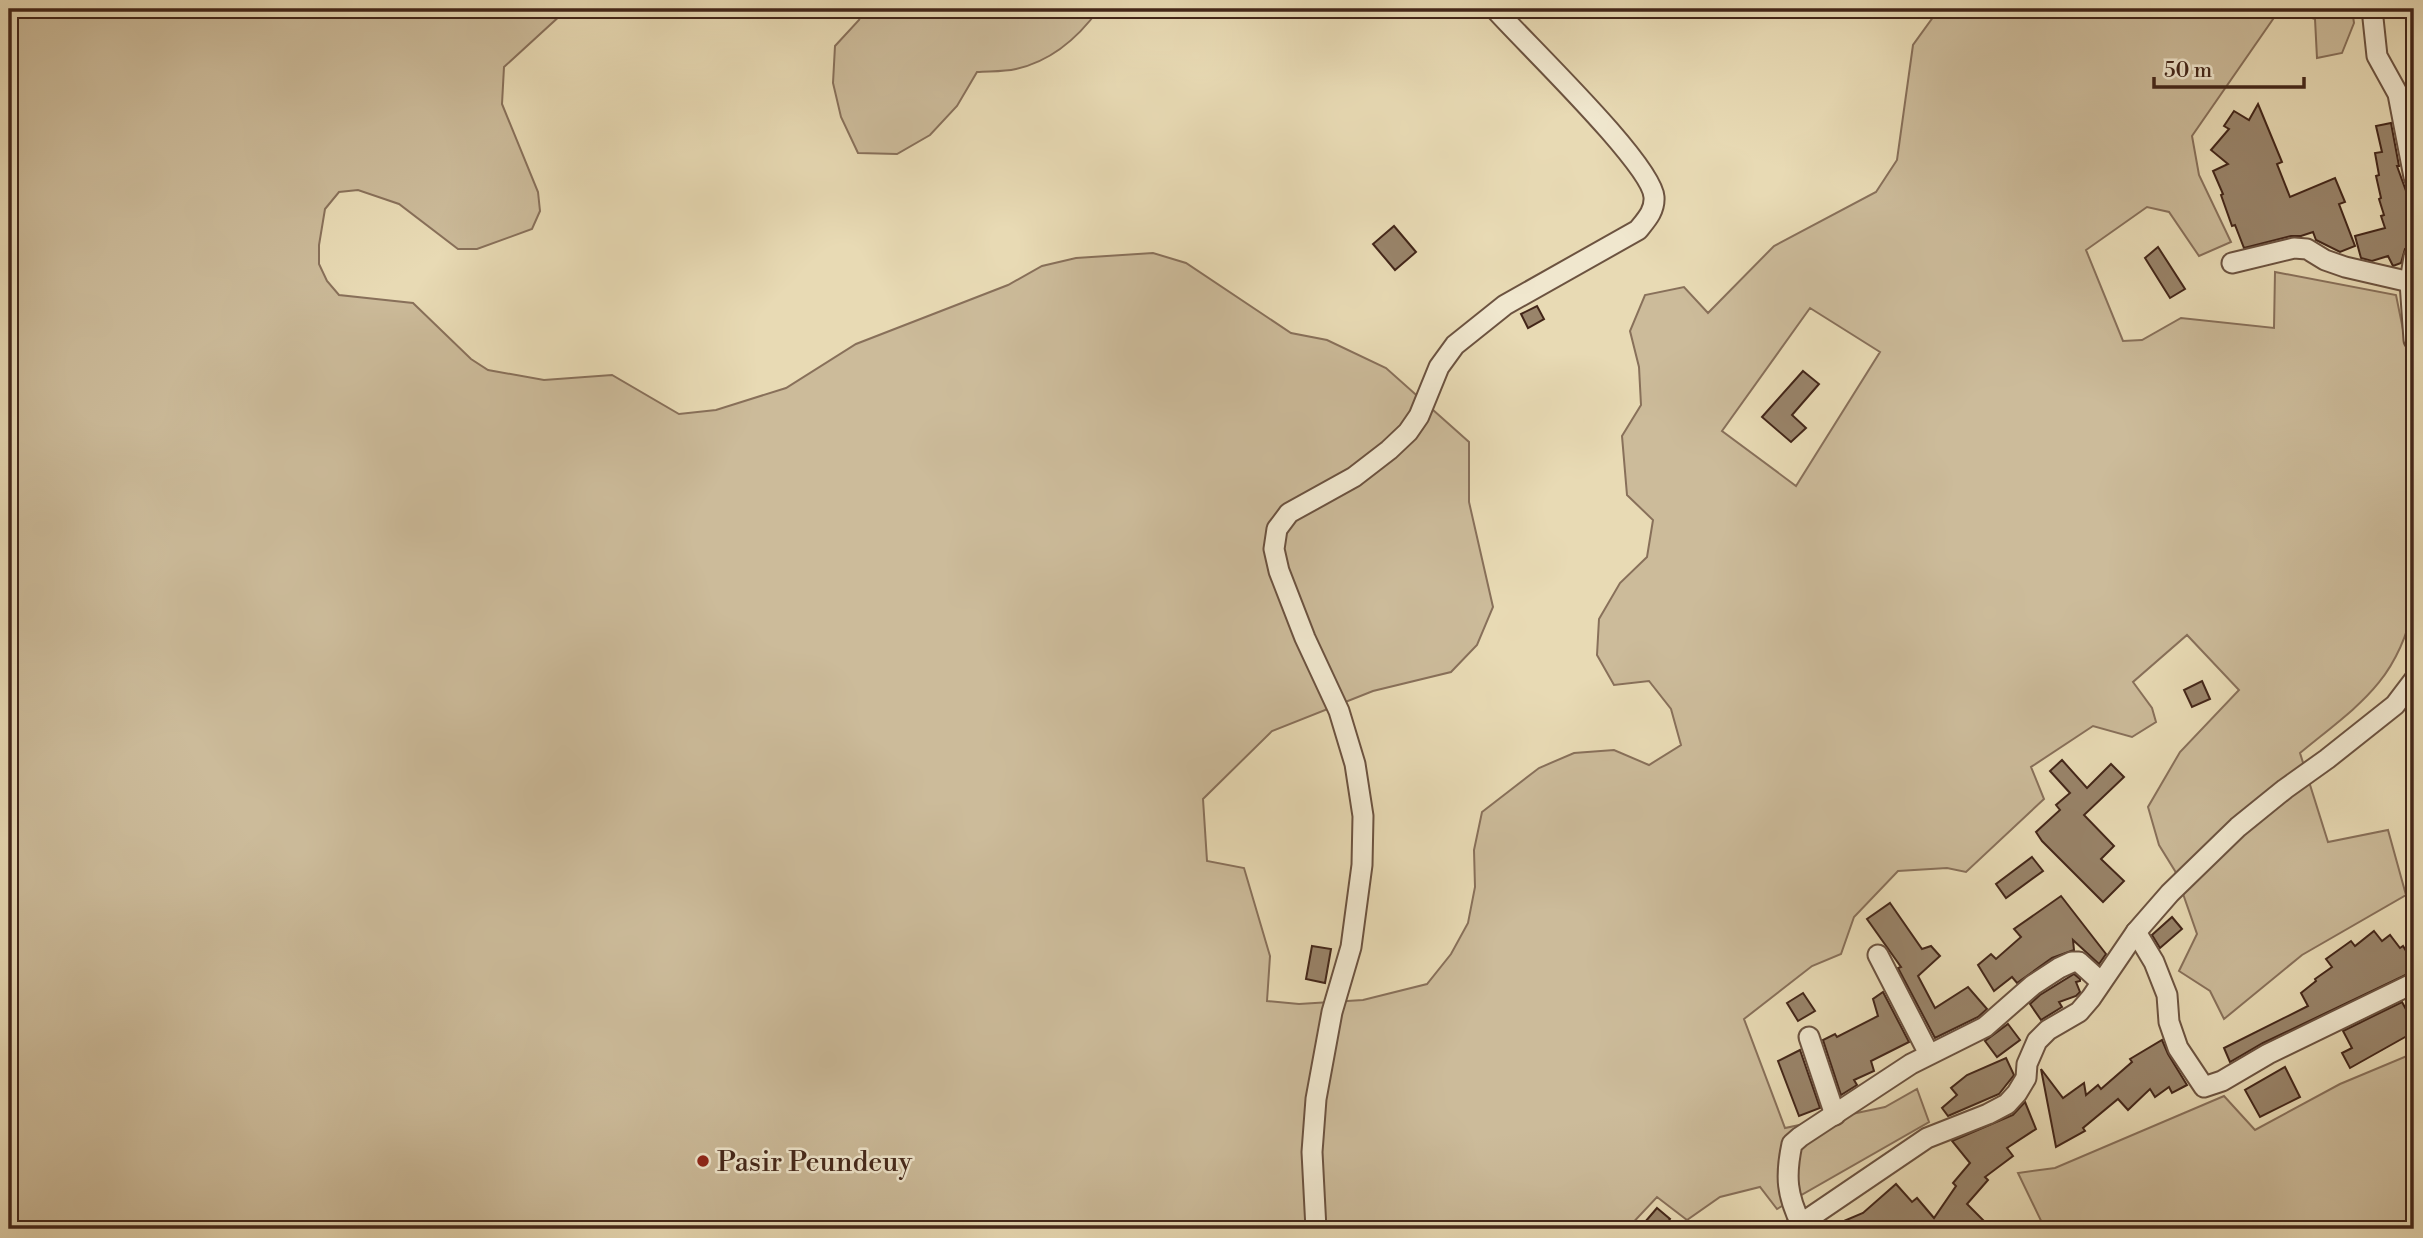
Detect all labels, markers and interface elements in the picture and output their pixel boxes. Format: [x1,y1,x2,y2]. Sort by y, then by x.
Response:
scale bar [2154,46,2304,90]
text: 50 m [2164,58,2212,84]
place label: Pasir Peundeuy [717,1145,912,1180]
marker: Pasir Peundeuy [695,1153,711,1169]

